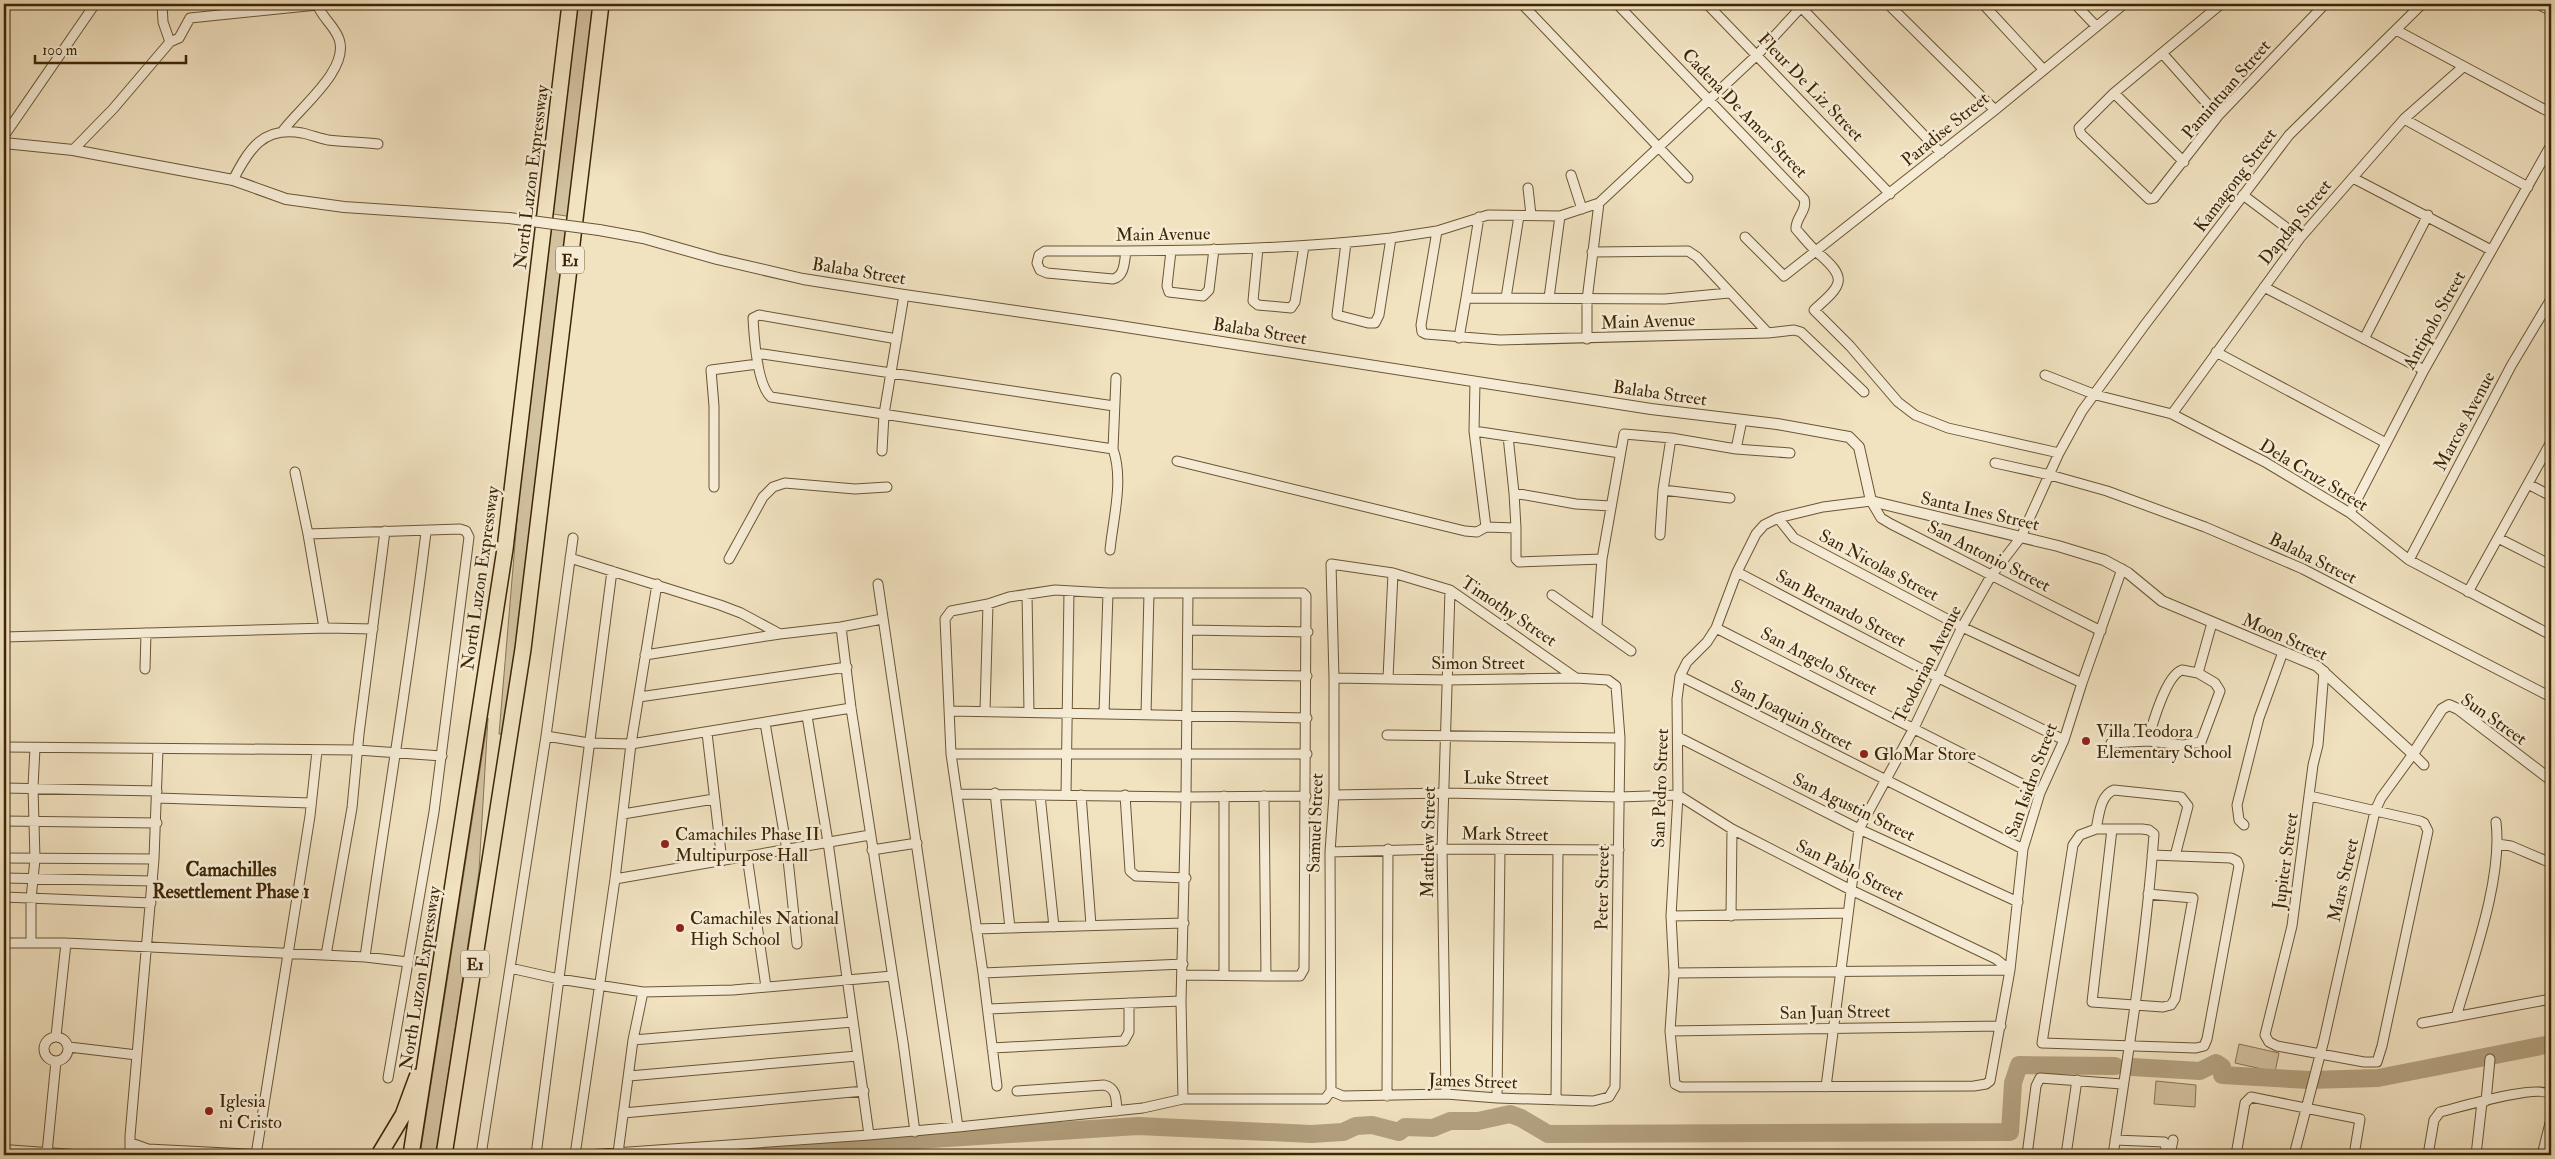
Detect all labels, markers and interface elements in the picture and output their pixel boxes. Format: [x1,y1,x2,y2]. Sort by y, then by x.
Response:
street label: Fleur De Liz Street [1753,28,1869,147]
scale bar [35,32,186,64]
street label: Pamintuan Street [2177,35,2276,144]
text: 100 m [42,41,78,60]
street label: Cadena De Amor Street [1677,44,1812,183]
street label: North Luzon Expressway [509,82,554,271]
street label: Paradise Street [1897,87,1994,172]
street label: Kamagong Street [2189,124,2282,237]
street label: Dapdap Street [2254,175,2337,270]
street label: Main Avenue [1115,222,1211,247]
road number: E1 [556,246,584,274]
street label: Balaba Street [810,253,908,290]
street label: Antipolo Street [2397,267,2471,374]
street label: Main Avenue [1600,308,1696,335]
street label: Balaba Street [1211,313,1309,350]
street label: Marcos Avenue [2429,367,2500,475]
street label: Balaba Street [1611,376,1709,411]
street label: Dela Cruz Street [2255,434,2372,517]
street label: North Luzon Expressway [456,483,505,672]
street label: Santa Ines Street [1918,487,2042,536]
street label: San Antonio Street [1923,515,2054,597]
street label: San Nicolas Street [1815,524,1943,607]
street label: Balaba Street [2265,527,2360,590]
street label: San Bernardo Street [1772,564,1910,653]
street label: Timothy Street [1456,571,1561,652]
street label: Teodorian Avenue [1888,601,1967,727]
street label: Moon Street [2239,608,2331,667]
street label: San Angelo Street [1757,622,1881,701]
street label: Simon Street [1431,652,1525,675]
street label: San Joaquin Street [1727,675,1857,756]
street label: Sun Street [2456,688,2531,751]
street label: San Isidro Street [2000,720,2063,840]
place label: Villa Teodora Elementary School [2096,720,2232,764]
street label: San Pedro Street [1647,728,1674,848]
marker: Villa Teodora Elementary School [2080,735,2092,747]
place label: GloMar Store [1874,743,1977,766]
marker: GloMar Store [1858,748,1870,760]
street label: Luke Street [1463,766,1549,791]
street label: San Agustin Street [1789,768,1919,847]
street label: Samuel Street [1302,773,1329,873]
street label: Matthew Street [1416,786,1441,898]
street label: Jupiter Street [2267,811,2304,912]
street label: Mark Street [1461,822,1549,847]
place label: Camachiles Phase II Multipurpose Hall [675,823,820,867]
street label: San Pablo Street [1792,834,1908,907]
street label: Mars Street [2323,836,2364,924]
marker: Camachiles Phase II Multipurpose Hall [659,838,671,850]
street label: Peter Street [1590,845,1615,931]
district label: Camachilles Resettlement Phase 1 [152,858,310,904]
street label: North Luzon Expressway [395,884,447,1072]
place label: Camachiles National High School [690,907,839,951]
marker: Camachiles National High School [674,922,686,934]
road number: E1 [461,951,489,978]
street label: San Juan Street [1780,1000,1891,1025]
street label: James Street [1427,1068,1518,1095]
place label: Iglesia ni Cristo [219,1090,282,1134]
marker: Iglesia ni Cristo [203,1105,215,1117]

